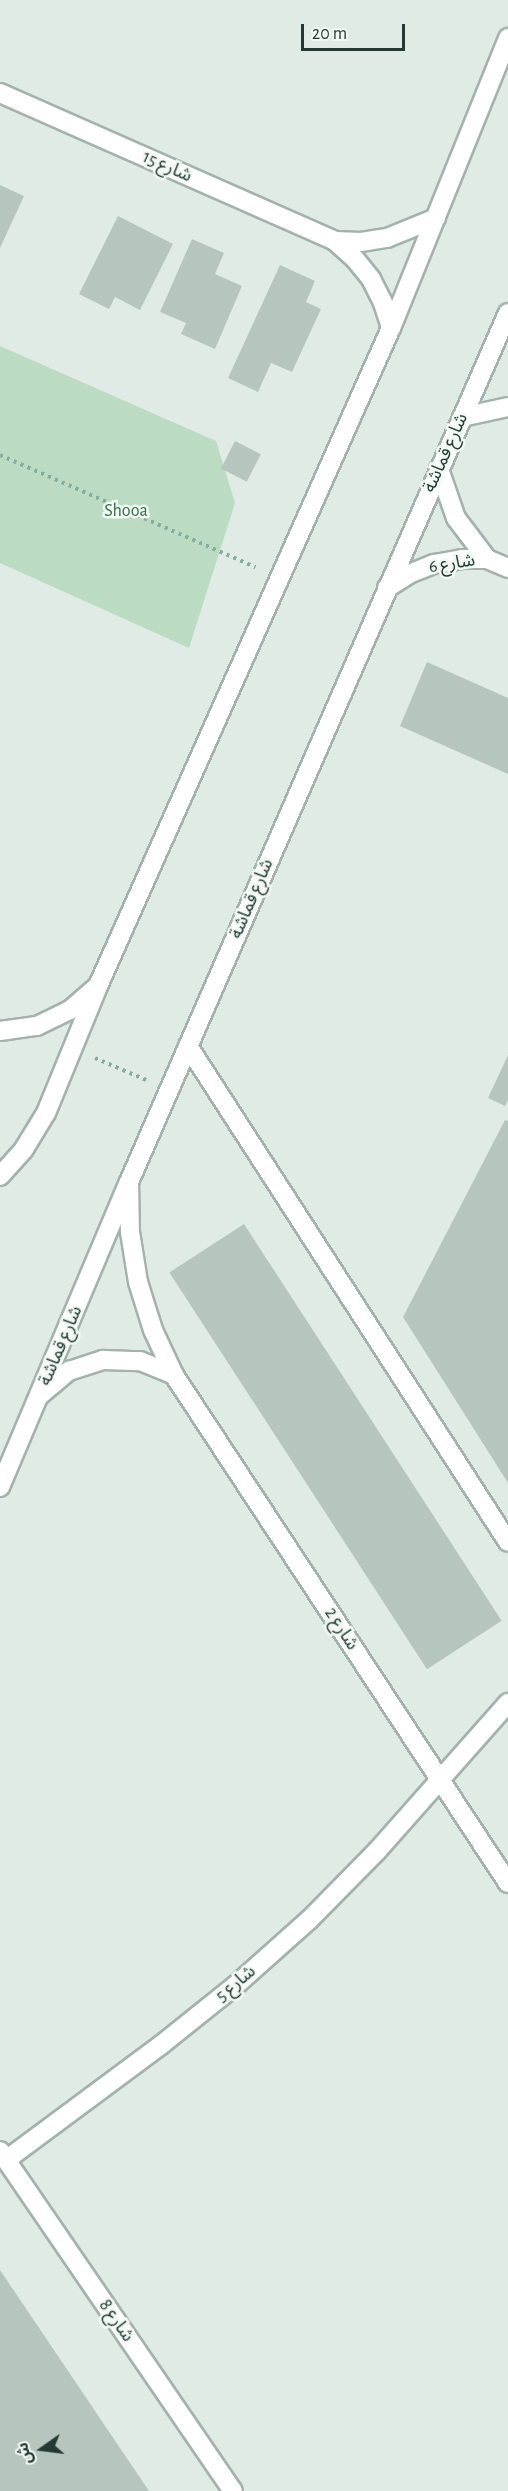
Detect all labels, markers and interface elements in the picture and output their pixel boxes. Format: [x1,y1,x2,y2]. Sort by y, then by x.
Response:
scale bar [304,12,408,50]
text: 20 m [312,25,347,43]
street label: شارع 15 [139,147,195,187]
street label: شارع قماشة [419,410,473,496]
park label: Shooa [104,500,148,522]
street label: شارع 6 [427,550,477,578]
street label: شارع قماشة [226,856,278,942]
street label: شارع قماشة [35,1303,87,1389]
street label: شارع 2 [319,1604,363,1654]
street label: شارع 5 [212,1961,260,2007]
street label: شارع 8 [94,2296,138,2346]
north arrow [12,2419,72,2479]
text: ش [14,2441,35,2466]

